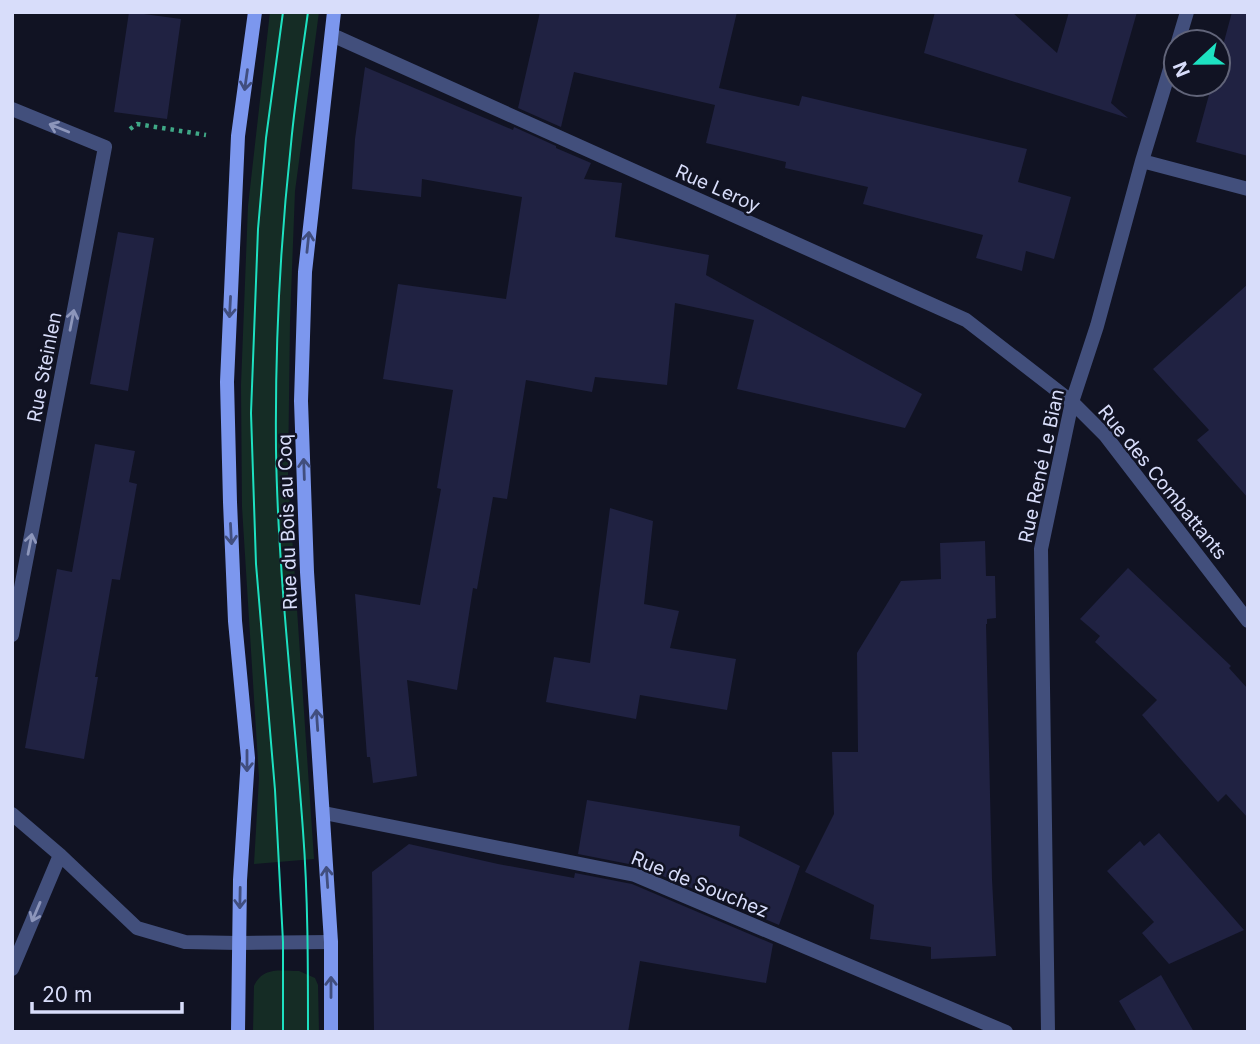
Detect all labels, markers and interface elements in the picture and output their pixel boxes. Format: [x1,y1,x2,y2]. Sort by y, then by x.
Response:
north arrow [1162,28,1232,98]
text: N [1168,58,1195,80]
one-way arrow [239,68,252,91]
one-way arrow [48,121,70,134]
street label: Rue Leroy [672,160,764,217]
one-way arrow [302,231,315,253]
one-way arrow [224,295,237,318]
one-way arrow [66,309,79,332]
street label: Rue Steinlen [23,310,66,424]
street label: Rue René Le Bian [1014,387,1069,545]
street label: Rue des Combattants [1093,400,1232,564]
street label: Rue du Bois au Coq [273,434,302,610]
one-way arrow [297,458,310,481]
one-way arrow [225,522,238,545]
one-way arrow [23,533,37,556]
one-way arrow [310,710,323,732]
one-way arrow [240,749,254,772]
street label: Rue de Souchez [628,846,772,922]
one-way arrow [321,866,334,889]
one-way arrow [233,887,246,910]
one-way arrow [29,901,42,923]
scale bar [32,970,182,1014]
one-way arrow [324,975,338,998]
text: 20 m [42,982,92,1007]

